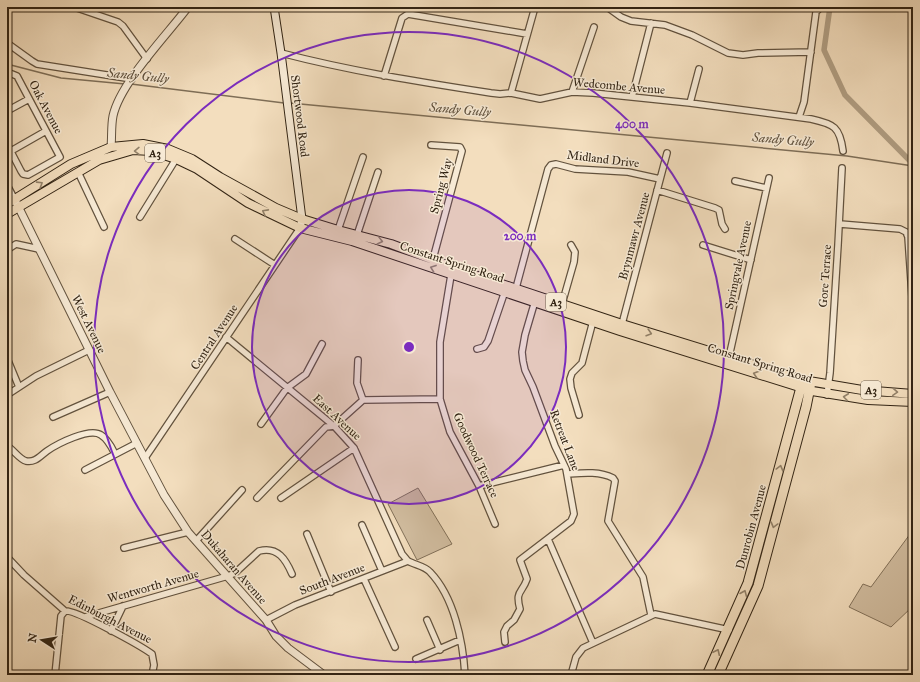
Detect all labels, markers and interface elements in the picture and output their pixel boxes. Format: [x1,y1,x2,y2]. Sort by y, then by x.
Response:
water label: Sandy Gully [105,65,171,87]
street label: Shortwood Road [288,74,312,158]
street label: Wedcombe Avenue [572,75,666,97]
street label: Oak Avenue [26,78,66,136]
water label: Sandy Gully [427,99,493,121]
text: 400 m [615,117,650,132]
water label: Sandy Gully [750,129,816,151]
road number: A3 [145,144,165,162]
one-way arrow [134,147,140,155]
street label: Midland Drive [566,148,640,170]
street label: Spring Way [427,156,456,215]
one-way arrow [36,181,43,188]
street label: Brynmawr Avenue [616,190,652,282]
one-way arrow [262,209,269,216]
street label: Springvale Avenue [722,219,755,311]
text: 200 m [504,229,537,243]
one-way arrow [376,236,383,245]
street label: Constant Spring Road [398,239,506,286]
street label: Gore Terrace [816,244,834,308]
one-way arrow [429,264,436,272]
street label: West Avenue [69,293,109,355]
road number: A3 [546,293,566,311]
street label: Central Avenue [188,302,240,372]
one-way arrow [645,328,652,336]
centre of rings [402,340,416,354]
street label: Constant Spring Road [706,340,814,387]
one-way arrow [752,370,759,379]
road number: A3 [861,381,881,399]
one-way arrow [892,388,898,397]
street label: East Avenue [310,391,364,443]
one-way arrow [843,393,849,402]
street label: Retreat Lane [547,407,583,473]
street label: Goodwood Terrace [450,410,502,500]
one-way arrow [775,465,783,472]
street label: Dunrobin Avenue [733,483,769,571]
one-way arrow [770,521,779,528]
street label: Dukaharan Avenue [198,527,270,607]
street label: South Avenue [297,560,367,598]
street label: Wentworth Avenue [106,566,200,606]
one-way arrow [739,590,747,597]
street label: Edinburgh Avenue [65,592,154,647]
north arrow [22,620,62,660]
text: N [25,631,40,644]
one-way arrow [713,649,721,656]

